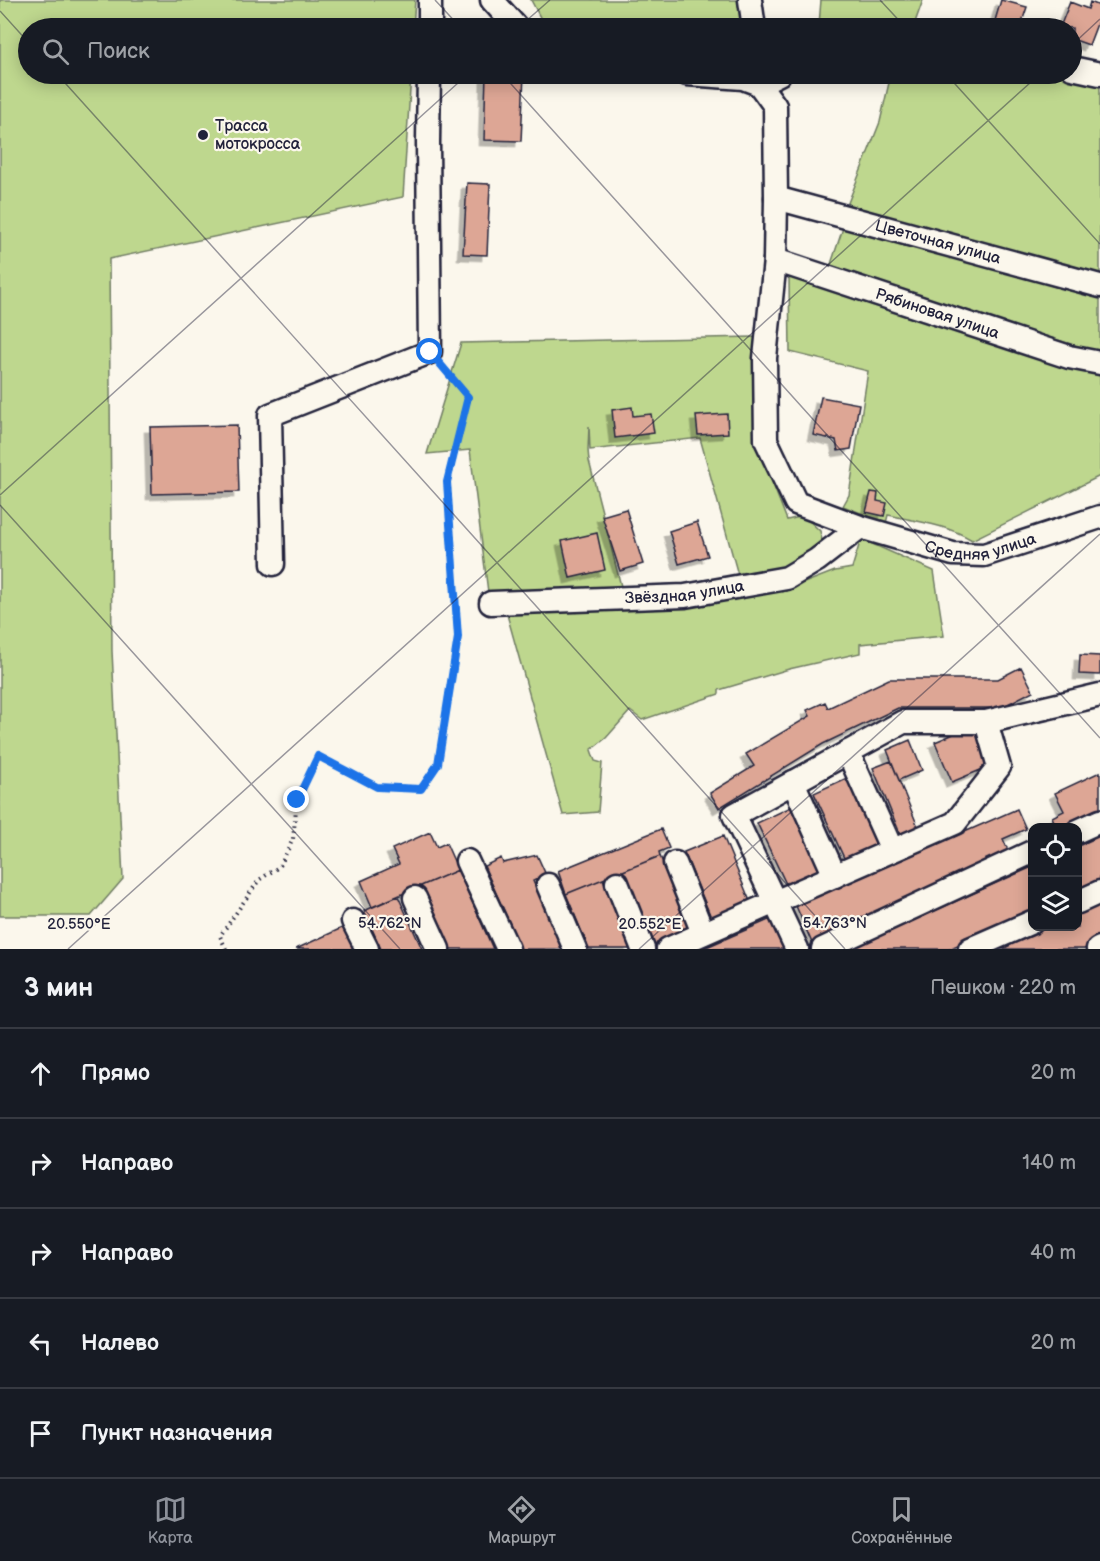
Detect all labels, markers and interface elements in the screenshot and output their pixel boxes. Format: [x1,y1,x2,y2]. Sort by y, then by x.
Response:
search box [18,18,1082,84]
icon: search [39,35,72,68]
text: Поиск [87,38,150,65]
place label: Трасса мотокросса [215,117,301,154]
marker: Трасса мотокросса [196,128,210,142]
street label: Цветочная улица [873,216,1004,268]
street label: Рябиновая улица [873,284,1002,343]
route start [416,338,442,364]
street label: Средняя улица [923,529,1039,565]
street label: Звёздная улица [625,576,746,608]
route end [283,786,309,812]
map controls [1028,823,1082,931]
button: locate [1028,823,1082,877]
button: layers [1028,877,1082,931]
text: 54.762°N [358,914,422,933]
text: 54.763°N [803,914,867,933]
text: 20.550°E [47,915,111,934]
text: 20.552°E [619,915,682,934]
text: 3 мин [24,973,93,1004]
text: Пешком · 220 m [930,976,1076,1000]
icon: ahead [24,1057,57,1090]
text: Прямо [81,1060,150,1087]
text: 20 m [1031,1061,1076,1085]
icon: right [24,1147,57,1180]
text: Направо [81,1150,173,1177]
text: 140 m [1022,1151,1076,1175]
icon: right [24,1237,57,1270]
text: Направо [81,1240,173,1267]
text: 40 m [1030,1241,1076,1265]
icon: left [24,1327,57,1360]
text: Налево [81,1330,159,1357]
text: 20 m [1031,1331,1076,1355]
icon: arrive [24,1417,57,1450]
text: Пункт назначения [81,1420,273,1447]
tab: Карта [148,1493,193,1548]
tab: Маршрут [488,1493,556,1548]
tab: Сохранённые [851,1493,952,1548]

